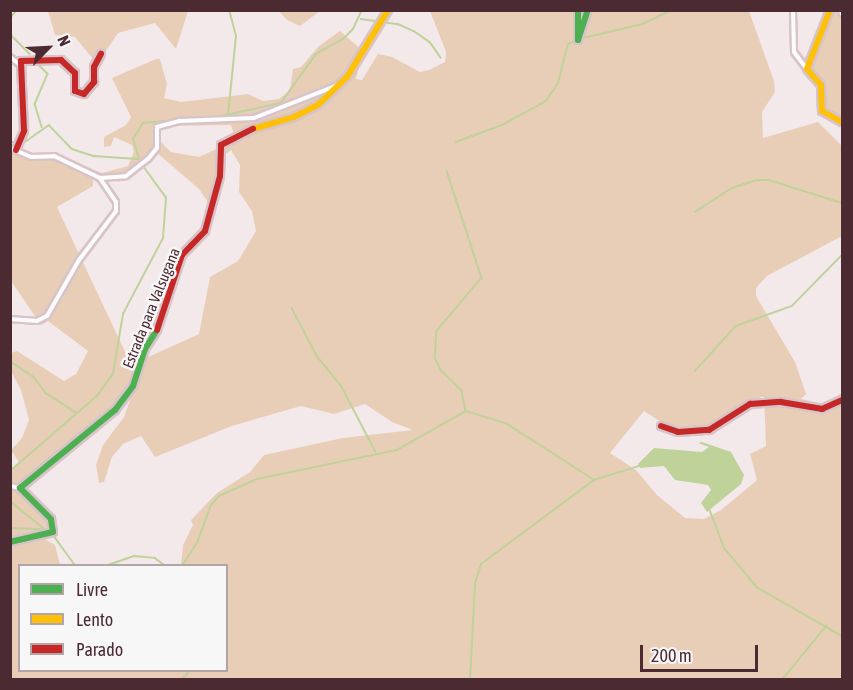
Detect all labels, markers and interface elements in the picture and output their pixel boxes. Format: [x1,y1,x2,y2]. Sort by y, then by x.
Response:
north arrow [18,18,78,78]
text: N [54,33,75,49]
street label: Estrada para Valsugana [119,245,183,371]
legend [18,564,228,672]
text: Livre [76,579,108,600]
text: Lento [76,609,113,630]
scale bar [643,633,762,671]
text: Parado [76,639,123,660]
text: 200 m [651,645,692,666]

